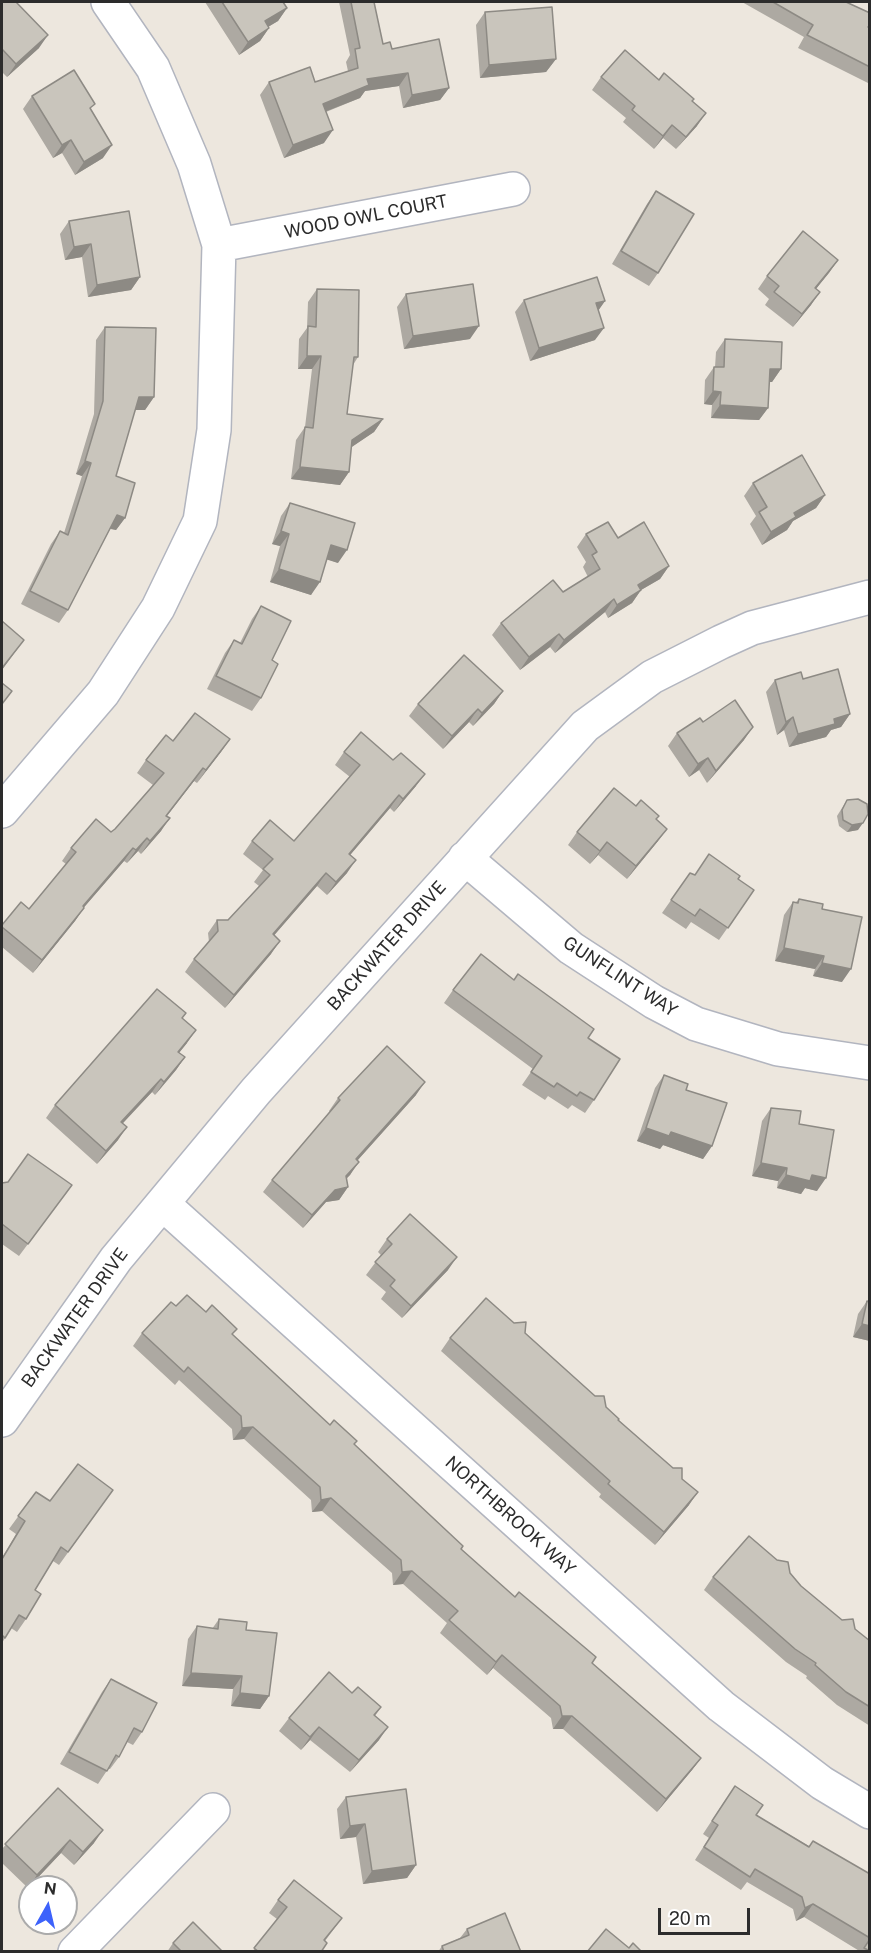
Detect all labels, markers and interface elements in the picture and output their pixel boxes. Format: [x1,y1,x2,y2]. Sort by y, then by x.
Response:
street label: WOOD OWL COURT [283,191,449,243]
street label: BACKWATER DRIVE [323,877,451,1015]
street label: GUNFLINT WAY [559,932,681,1022]
street label: BACKWATER DRIVE [17,1244,133,1392]
street label: NORTHBROOK WAY [440,1452,580,1580]
north arrow [18,1875,78,1935]
text: N [43,1878,58,1899]
scale bar [661,1896,752,1934]
text: 20 m [669,1908,711,1929]

